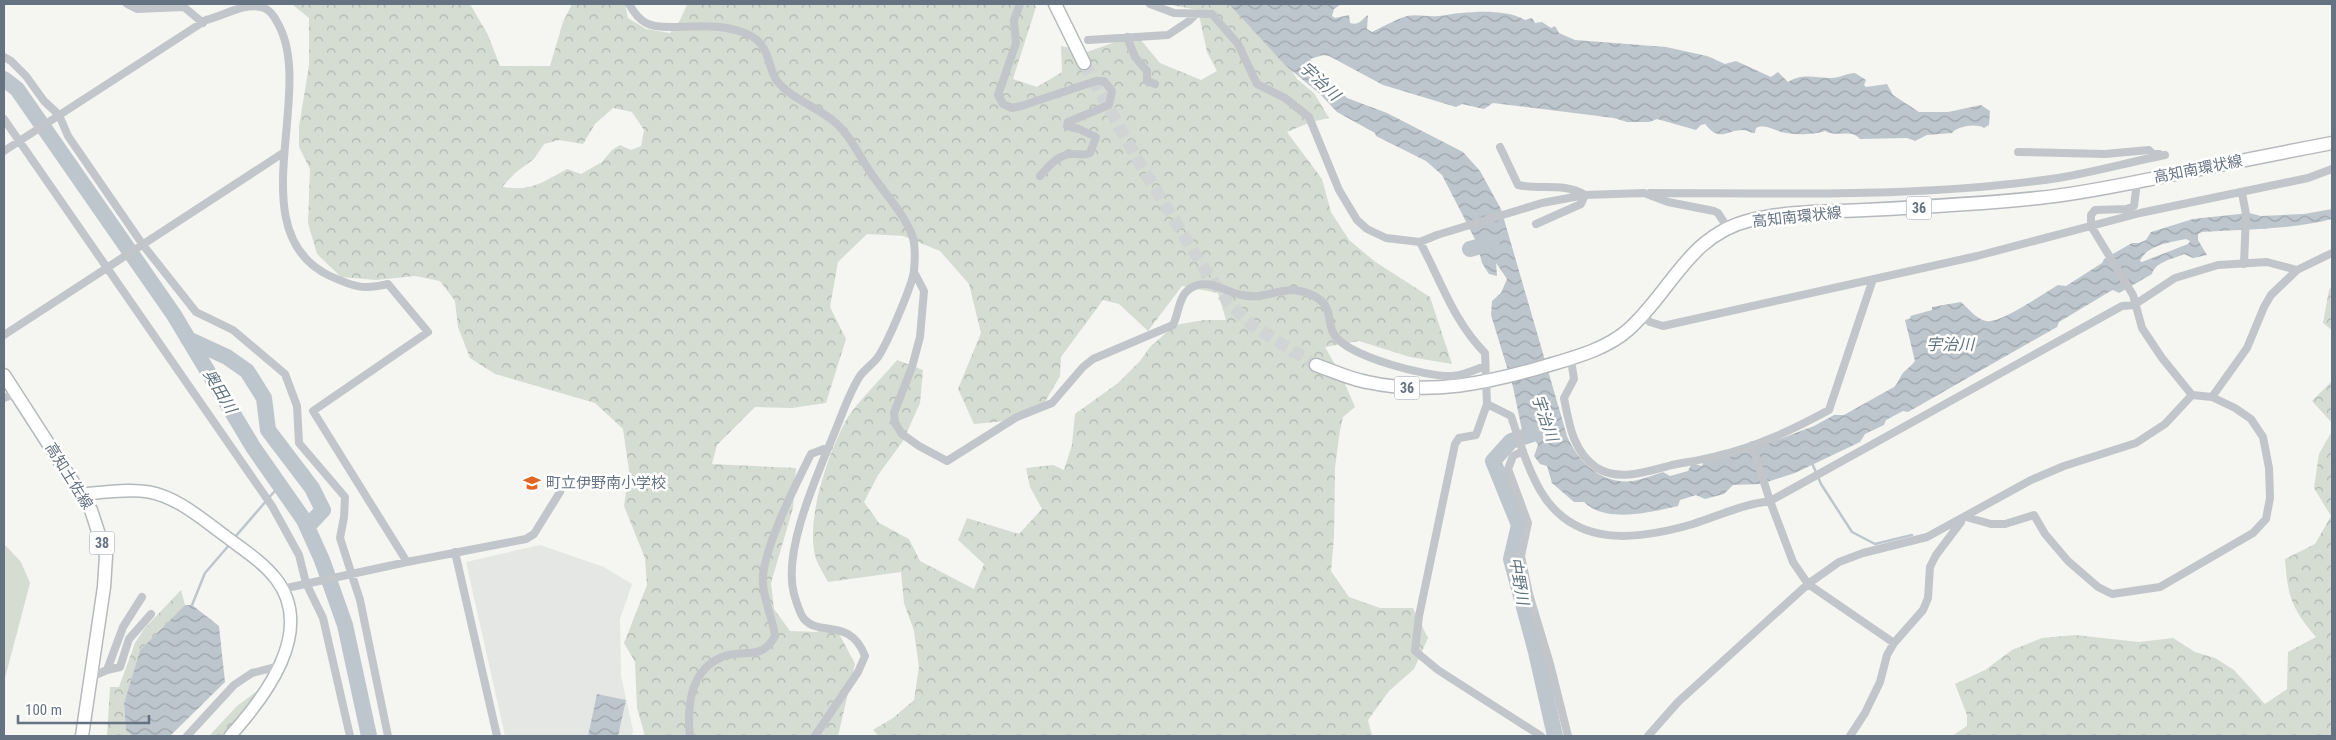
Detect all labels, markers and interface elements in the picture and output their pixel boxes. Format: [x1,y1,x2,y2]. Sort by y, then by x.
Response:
water label: 宇治川 [1296,58,1345,106]
street label: 高知南環状線 [2152,152,2244,186]
road number: 36 [1906,197,1932,220]
street label: 高知南環状線 [1751,203,1843,231]
water label: 宇治川 [1926,335,1976,354]
water label: 奥田川 [199,366,242,418]
road number: 36 [1394,376,1420,399]
water label: 宇治川 [1528,392,1562,446]
street label: 高知土佐線 [41,439,97,513]
school or university icon: 町立伊野南小学校 [522,473,542,493]
place label: 町立伊野南小学校 [546,474,666,492]
road number: 38 [90,532,114,554]
water label: 中野川 [1505,556,1533,608]
scale bar [18,692,149,724]
text: 100 m [25,701,62,719]

